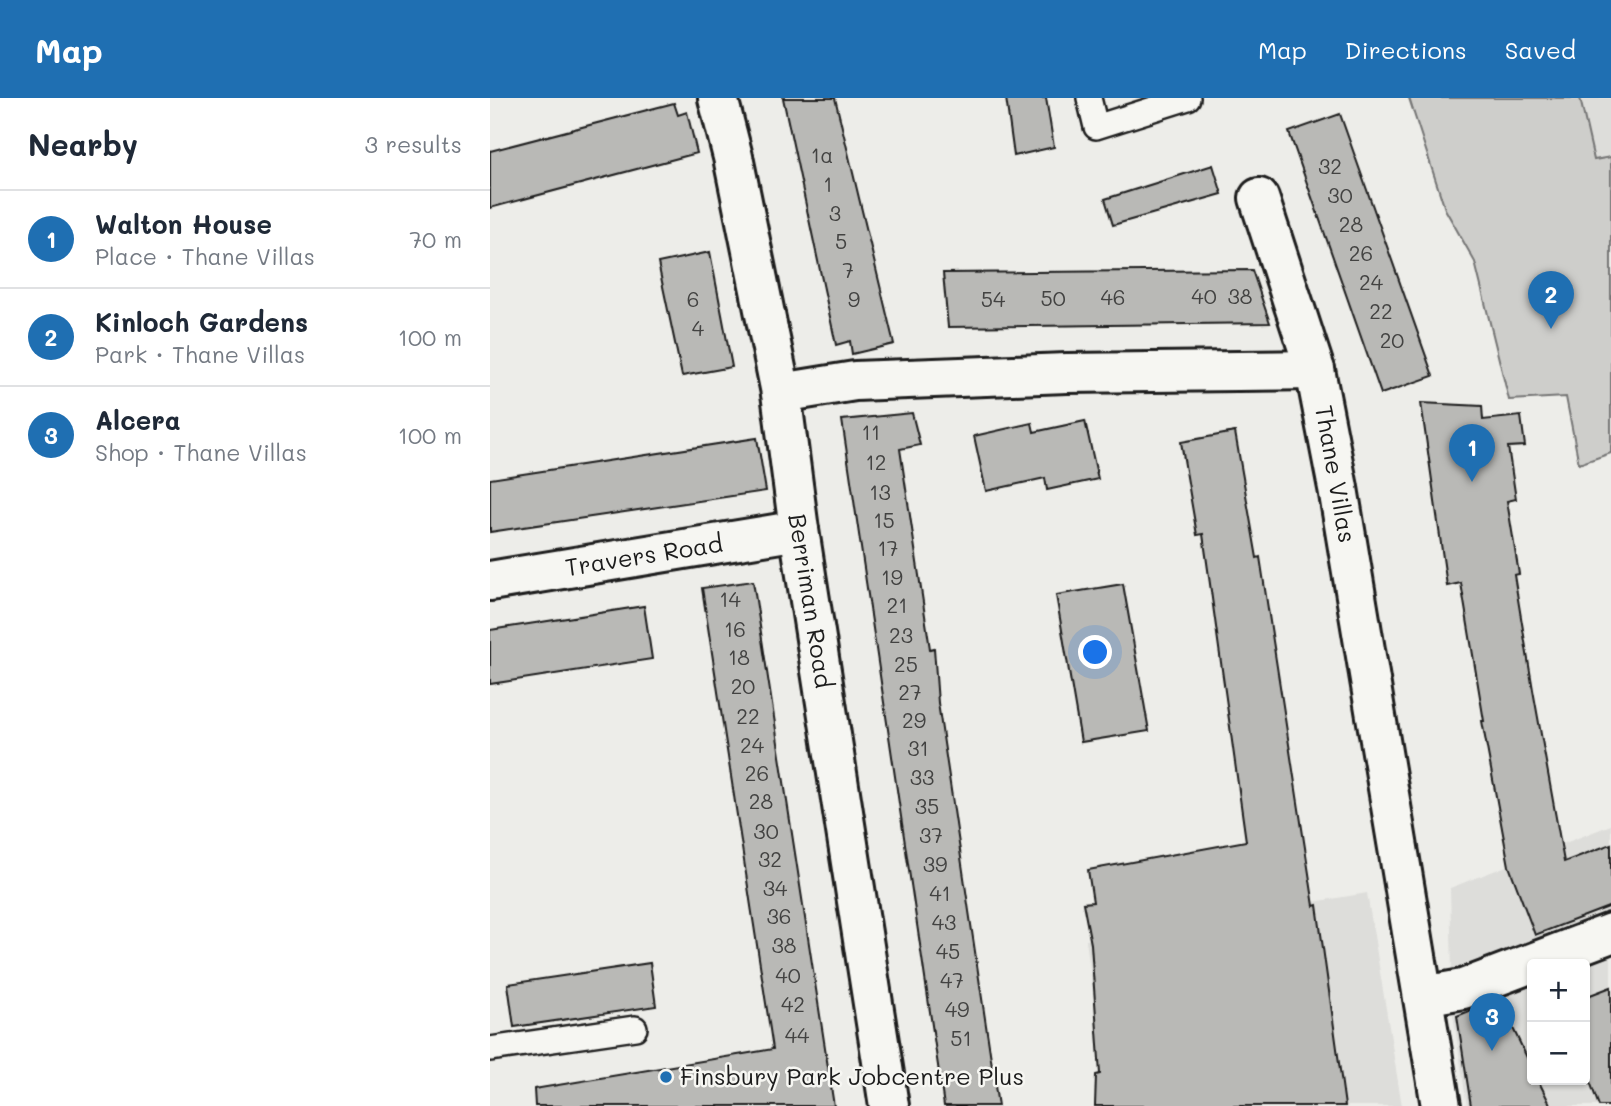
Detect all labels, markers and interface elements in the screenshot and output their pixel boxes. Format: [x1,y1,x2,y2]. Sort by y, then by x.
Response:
text: Map [35,28,103,71]
text: Map [1258,34,1307,65]
text: Directions [1345,34,1467,65]
text: Saved [1505,34,1576,65]
text: Nearby [28,124,138,164]
text: 3 results [365,129,462,159]
house number: 1a [811,141,833,168]
house number: 32 [1318,152,1342,179]
house number: 1 [823,170,833,197]
house number: 30 [1327,181,1353,208]
house number: 3 [829,199,841,226]
text: Walton House [95,207,272,241]
house number: 28 [1339,210,1363,237]
text: 1 [46,224,56,254]
text: 70 m [409,224,462,254]
house number: 5 [835,227,847,254]
house number: 26 [1349,239,1373,266]
text: Place · Thane Villas [95,241,315,271]
house number: 7 [842,256,854,283]
house number: 24 [1359,268,1384,295]
pin: 2 [1528,271,1574,329]
house number: 40 [1191,282,1217,309]
house number: 38 [1227,282,1253,309]
house number: 46 [1100,283,1126,310]
house number: 50 [1040,284,1066,311]
house number: 6 [687,285,699,312]
house number: 9 [848,285,860,312]
house number: 54 [981,285,1006,312]
house number: 22 [1369,297,1393,324]
text: Kinloch Gardens [95,305,308,339]
house number: 4 [692,314,705,341]
text: 2 [45,322,57,352]
text: 100 m [398,322,462,352]
house number: 20 [1380,326,1404,353]
text: Park · Thane Villas [95,339,305,369]
text: Alcera [95,403,181,437]
street label: Thane Villas [1309,403,1364,545]
house number: 11 [862,418,880,445]
text: 3 [44,420,58,450]
text: 100 m [398,420,462,450]
pin: 1 [1449,424,1495,482]
text: Shop · Thane Villas [95,437,307,467]
house number: 12 [865,448,887,475]
house number: 13 [869,478,891,505]
house number: 15 [873,506,895,533]
street label: Berriman Road [782,511,841,690]
street label: Travers Road [563,527,725,582]
house number: 17 [877,534,899,561]
house number: 19 [881,563,903,590]
house number: 14 [719,585,742,612]
house number: 21 [886,591,908,618]
house number: 16 [724,615,746,642]
house number: 23 [889,621,913,648]
your location [1078,635,1112,669]
house number: 18 [728,643,750,670]
house number: 25 [894,650,918,677]
house number: 20 [731,672,755,699]
house number: 27 [898,678,922,705]
house number: 22 [736,702,760,729]
house number: 29 [902,706,926,733]
house number: 24 [740,731,765,758]
house number: 31 [907,734,929,761]
house number: 26 [745,759,769,786]
house number: 33 [910,763,934,790]
house number: 28 [749,787,773,814]
house number: 35 [915,792,939,819]
house number: 30 [753,817,779,844]
house number: 37 [919,821,943,848]
house number: 32 [758,845,782,872]
house number: 39 [923,850,947,877]
house number: 34 [763,874,788,901]
house number: 41 [929,879,951,906]
house number: 36 [767,902,792,929]
house number: 43 [932,908,956,935]
house number: 38 [771,931,797,958]
house number: 45 [936,937,960,964]
map controls [1527,959,1590,1085]
button: + [1527,959,1590,1022]
house number: 40 [775,961,801,988]
house number: 47 [940,966,964,993]
house number: 42 [781,990,805,1017]
pin: 3 [1469,993,1515,1051]
house number: 49 [945,995,969,1022]
house number: 44 [785,1021,810,1048]
button: − [1527,1022,1590,1085]
house number: 51 [950,1024,972,1051]
place label: Finsbury Park Jobcentre Plus [680,1060,1024,1091]
marker: Finsbury Park Jobcentre Plus [658,1069,674,1085]

